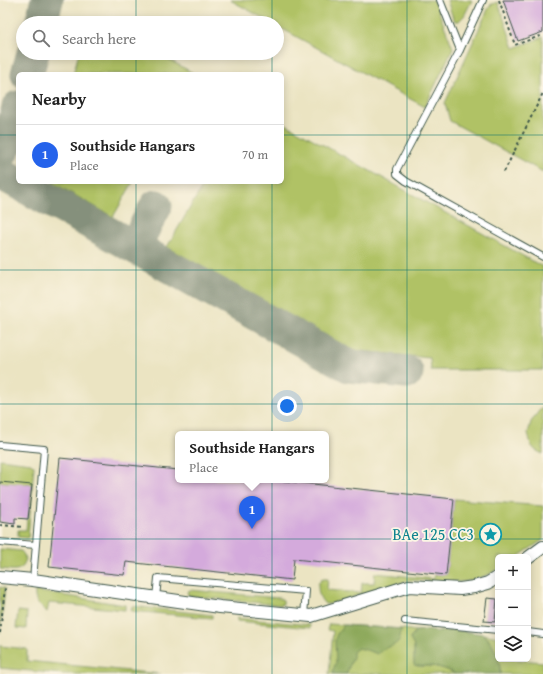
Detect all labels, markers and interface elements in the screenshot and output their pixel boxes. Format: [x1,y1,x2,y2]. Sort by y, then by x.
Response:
search box [16,16,284,60]
icon: search [30,27,52,49]
text: Search here [62,28,136,49]
text: Nearby [32,86,86,111]
text: Southside Hangars [70,135,195,156]
text: 1 [42,145,48,164]
text: 70 m [242,145,268,164]
text: Place [70,156,99,175]
your location [277,396,297,416]
popup [175,431,329,483]
text: Southside Hangars [189,437,315,458]
text: Place [189,458,218,477]
pin: 1 [239,496,265,529]
place icon: BAe 125 CC3 [477,521,503,547]
place label: BAe 125 CC3 [392,522,474,546]
map controls [495,554,531,662]
button: + [495,554,531,590]
button: − [495,590,531,626]
button: layers [495,626,531,662]

